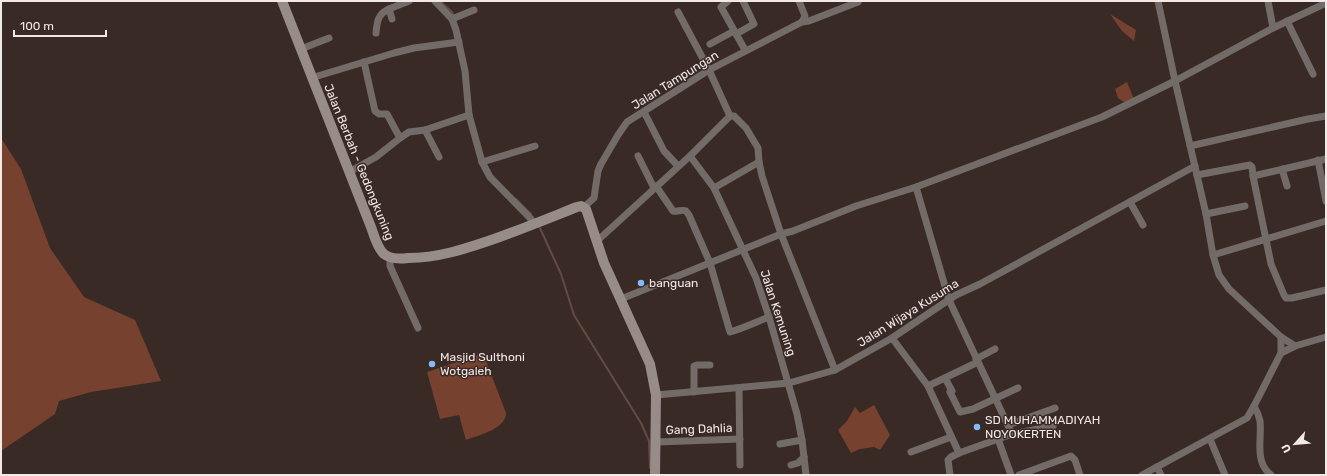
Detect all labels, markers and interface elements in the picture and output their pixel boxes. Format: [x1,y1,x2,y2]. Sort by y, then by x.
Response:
scale bar [14,12,106,38]
text: 100 m [20,19,54,33]
street label: Jalan Tampungan [629,48,721,112]
street label: Jalan Berbah - Gedongkuning [321,82,397,242]
street label: Jalan Kemuning [757,268,799,358]
place label: banguan [649,276,698,290]
street label: Jalan Wijaya Kusuma [855,276,961,350]
marker: banguan [636,278,646,288]
place label: Masjid Sulthoni Wotgaleh [440,350,525,378]
marker: Masjid Sulthoni Wotgaleh [427,359,437,369]
place label: SD MUHAMMADIYAH NOYOKERTEN [985,413,1100,441]
street label: Gang Dahlia [665,421,733,437]
marker: SD MUHAMMADIYAH NOYOKERTEN [972,422,982,432]
north arrow [1275,424,1315,464]
text: U [1279,442,1294,455]

